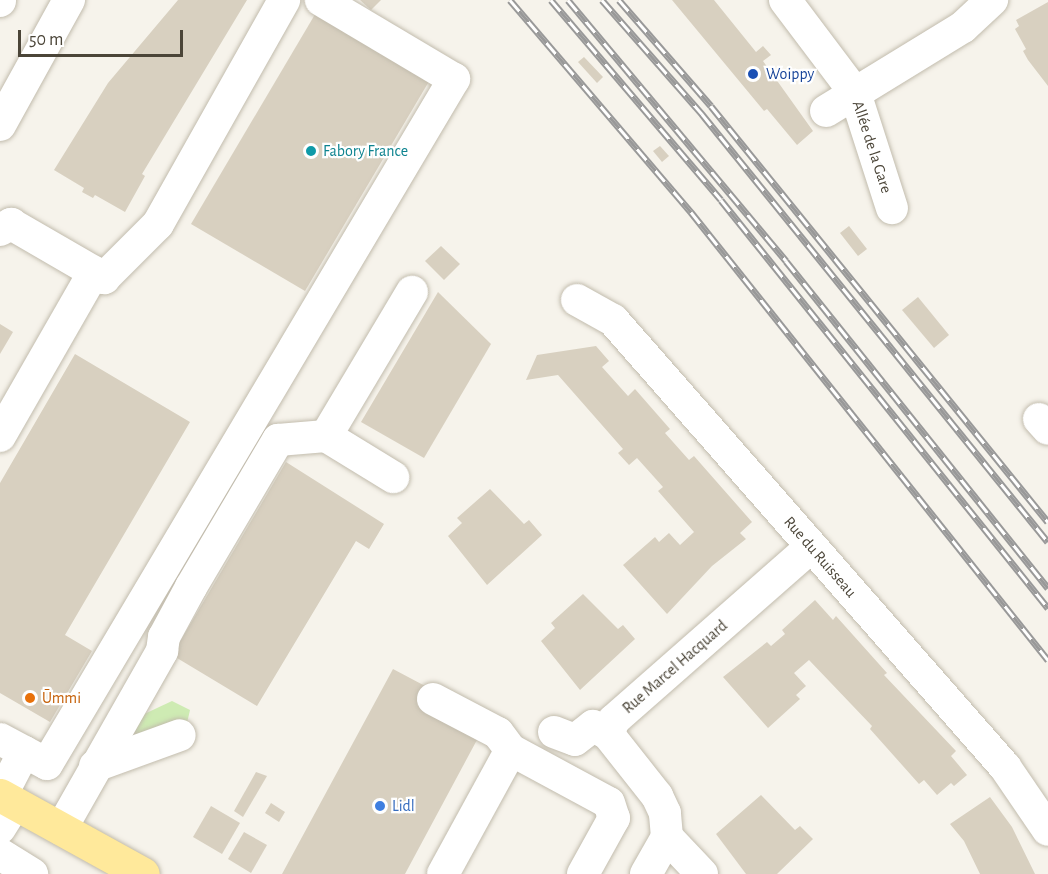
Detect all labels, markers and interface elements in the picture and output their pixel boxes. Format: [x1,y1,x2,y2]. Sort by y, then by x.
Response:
scale bar [21,18,186,56]
text: 50 m [29,31,63,49]
place label: Woippy [766,64,814,84]
marker: Woippy [744,65,762,83]
street label: Allée de la Gare [848,98,896,196]
place label: Fabory France [323,141,408,161]
marker: Fabory France [304,144,318,158]
street label: Rue du Ruisseau [780,513,860,601]
street label: Rue Marcel Hacquard [619,616,731,718]
place label: Ūmmi [42,688,81,708]
marker: Ūmmi [23,691,37,705]
place label: Lidl [392,796,415,816]
marker: Lidl [373,799,387,813]

